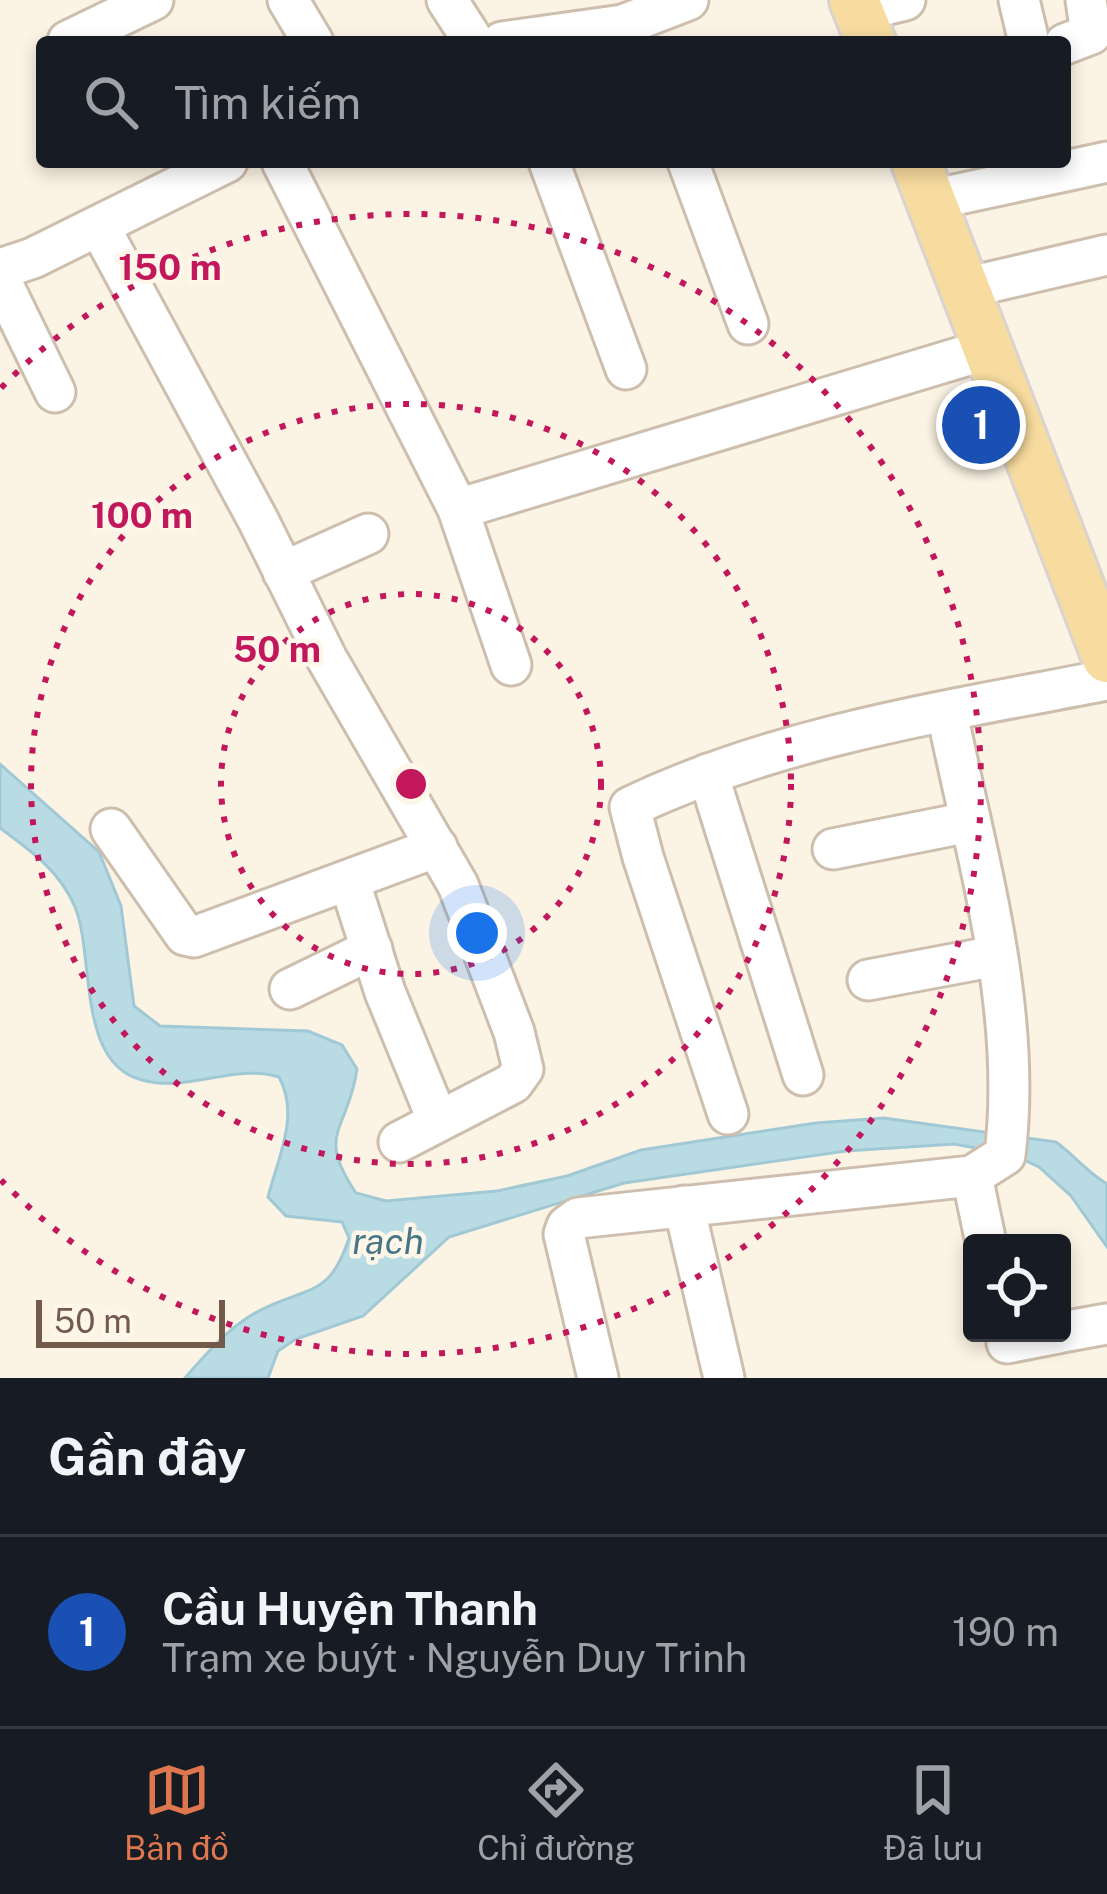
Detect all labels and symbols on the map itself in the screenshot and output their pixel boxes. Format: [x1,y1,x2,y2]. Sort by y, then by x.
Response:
text: 150 m [118,246,222,288]
pin: 1 [942,380,1020,470]
text: 100 m [91,494,193,536]
text: 50 m [233,628,321,670]
centre of rings [390,763,432,805]
your location [447,903,507,963]
water label: rạch [352,1220,424,1262]
scale bar [36,1294,225,1347]

